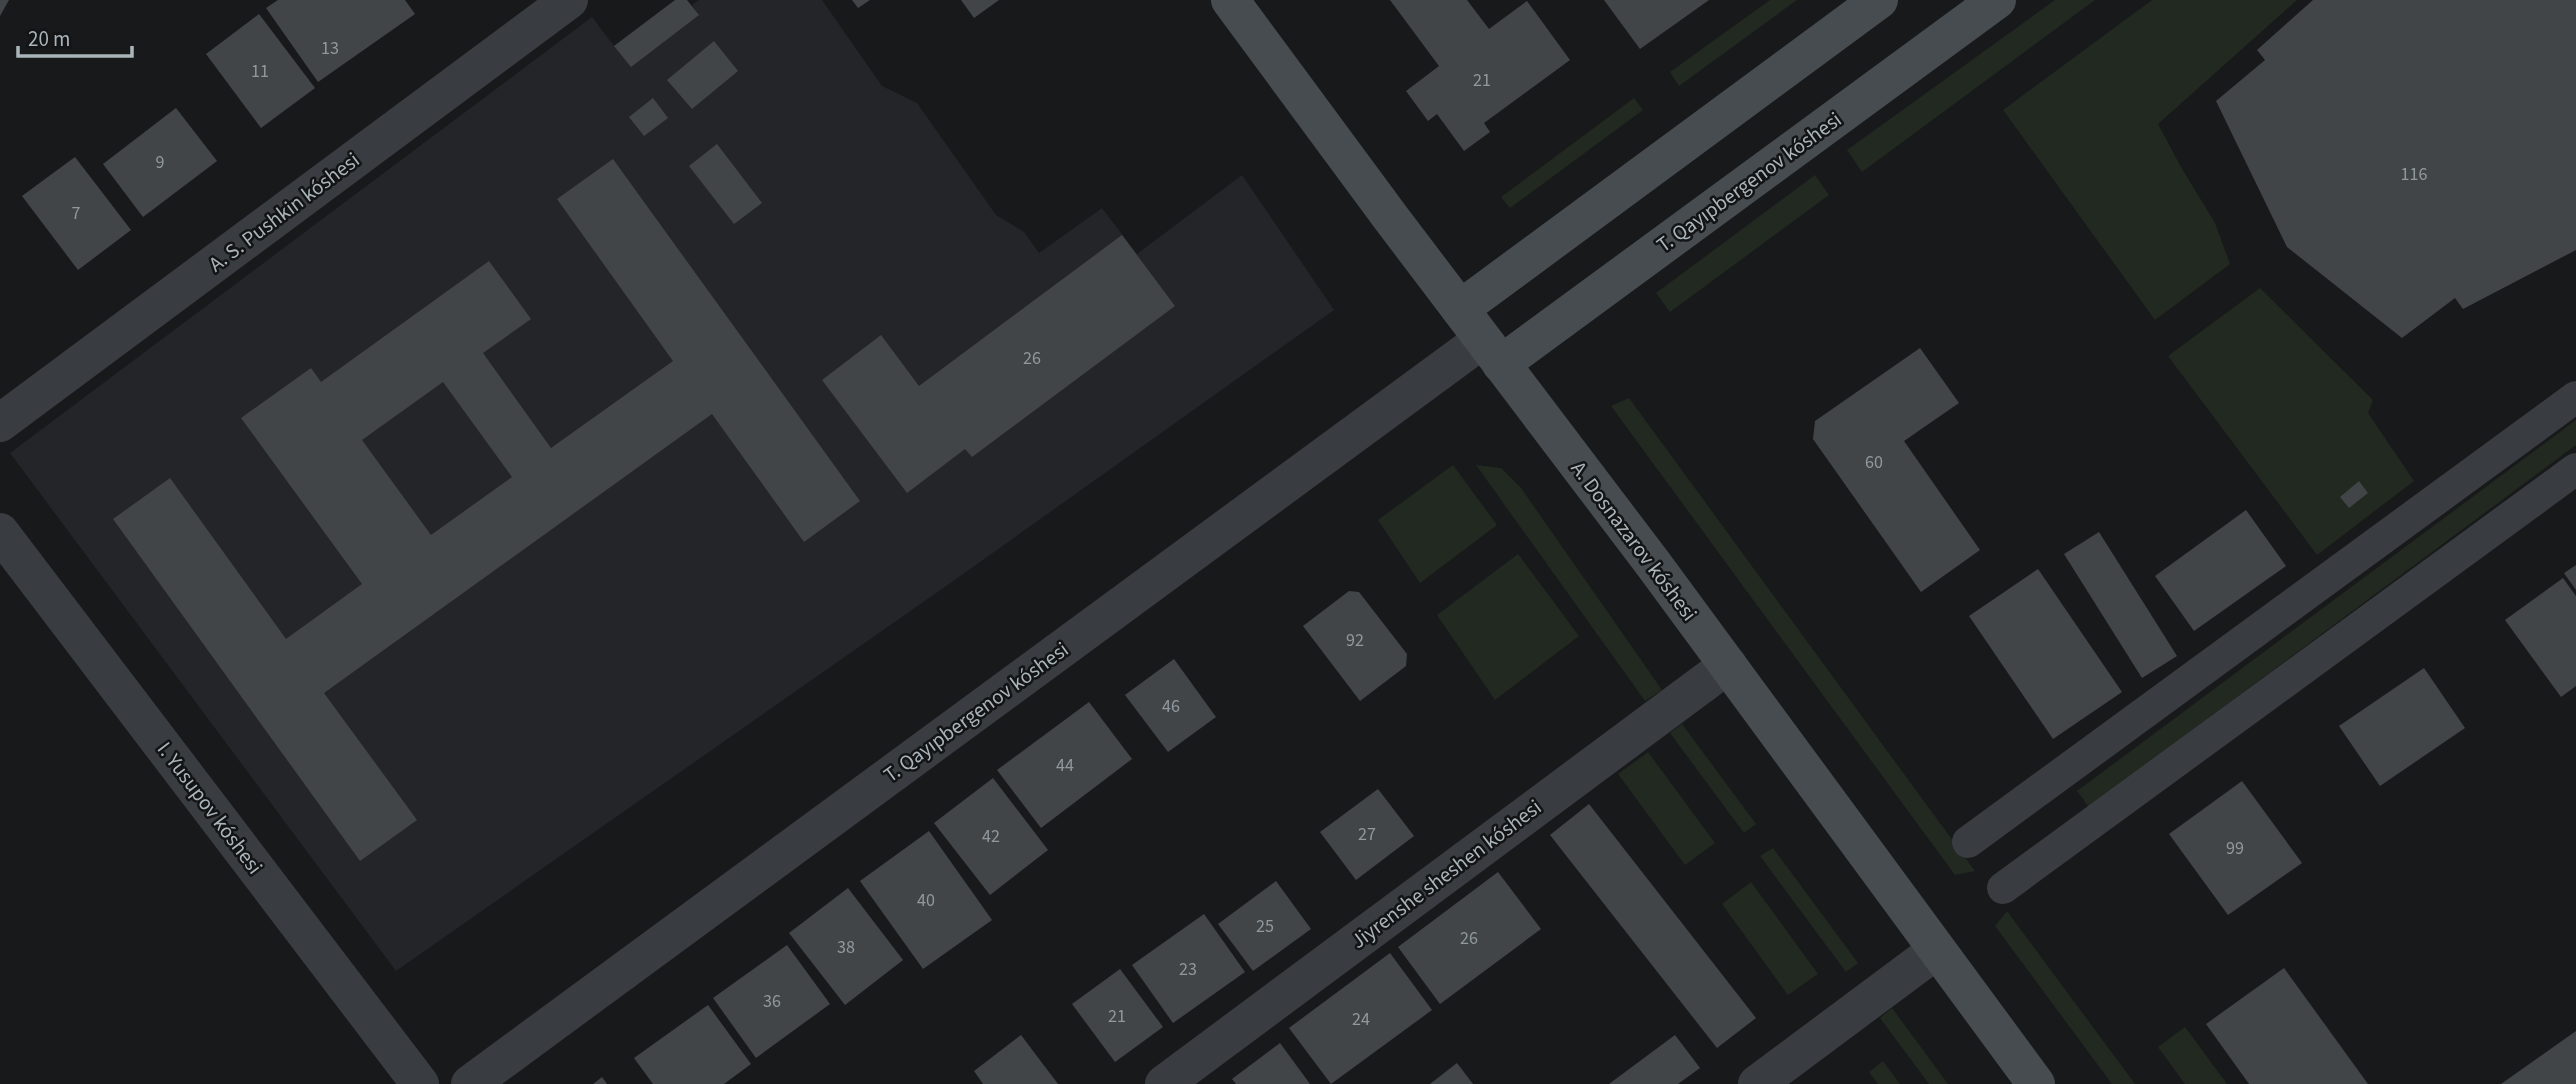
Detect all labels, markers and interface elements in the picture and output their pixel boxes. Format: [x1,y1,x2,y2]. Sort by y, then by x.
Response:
scale bar [18,14,131,58]
text: 20 m [28,24,70,54]
house number: 13 [321,36,339,61]
house number: 11 [251,59,269,84]
house number: 21 [1473,68,1491,93]
street label: T. Qayıpbergenov kóshesi [1650,105,1848,259]
street label: A. S. Pushkin kóshesi [202,145,366,279]
house number: 9 [156,150,165,175]
house number: 116 [2401,162,2427,187]
house number: 7 [72,201,81,226]
house number: 26 [1023,346,1041,371]
house number: 60 [1865,450,1883,475]
street label: A. Dosnazarov kóshesi [1564,455,1704,627]
house number: 92 [1346,628,1364,653]
street label: T. Qayıpbergenov kóshesi [877,635,1075,789]
house number: 46 [1162,694,1180,719]
street label: I. Yusupov kóshesi [150,736,270,880]
house number: 44 [1056,753,1074,778]
street label: Jiyrenshe sheshen kóshesi [1344,792,1548,956]
house number: 27 [1358,822,1376,847]
house number: 42 [982,824,1000,849]
house number: 99 [2226,836,2244,861]
house number: 40 [917,888,935,913]
house number: 25 [1256,914,1274,939]
house number: 26 [1460,926,1478,951]
house number: 38 [837,935,855,960]
house number: 23 [1179,957,1197,982]
house number: 36 [763,989,781,1014]
house number: 21 [1108,1004,1126,1029]
house number: 24 [1352,1007,1370,1032]

